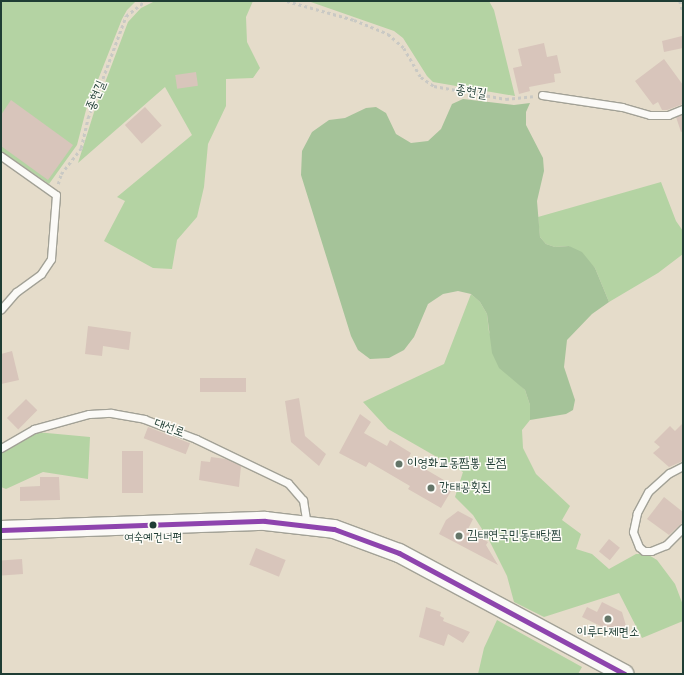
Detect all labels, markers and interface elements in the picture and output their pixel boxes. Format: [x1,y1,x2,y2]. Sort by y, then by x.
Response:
street label: 종현길 [84,79,110,113]
street label: 종현길 [454,83,488,103]
street label: 대선로 [152,416,186,442]
place label: 이영화교동짬뽕 본점 [407,456,506,472]
marker: 이영화교동짬뽕 본점 [394,459,404,469]
place label: 강태공횟집 [439,480,491,496]
marker: 강태공횟집 [426,483,436,493]
marker: 여숙예건너편 [148,520,158,530]
place label: 김태연국민동태탕찜 [467,528,561,544]
place label: 여숙예건너편 [124,531,182,545]
marker: 김태연국민동태탕찜 [454,531,464,541]
marker: 이루다제면소 [603,614,613,624]
place label: 이루다제면소 [577,625,639,641]

